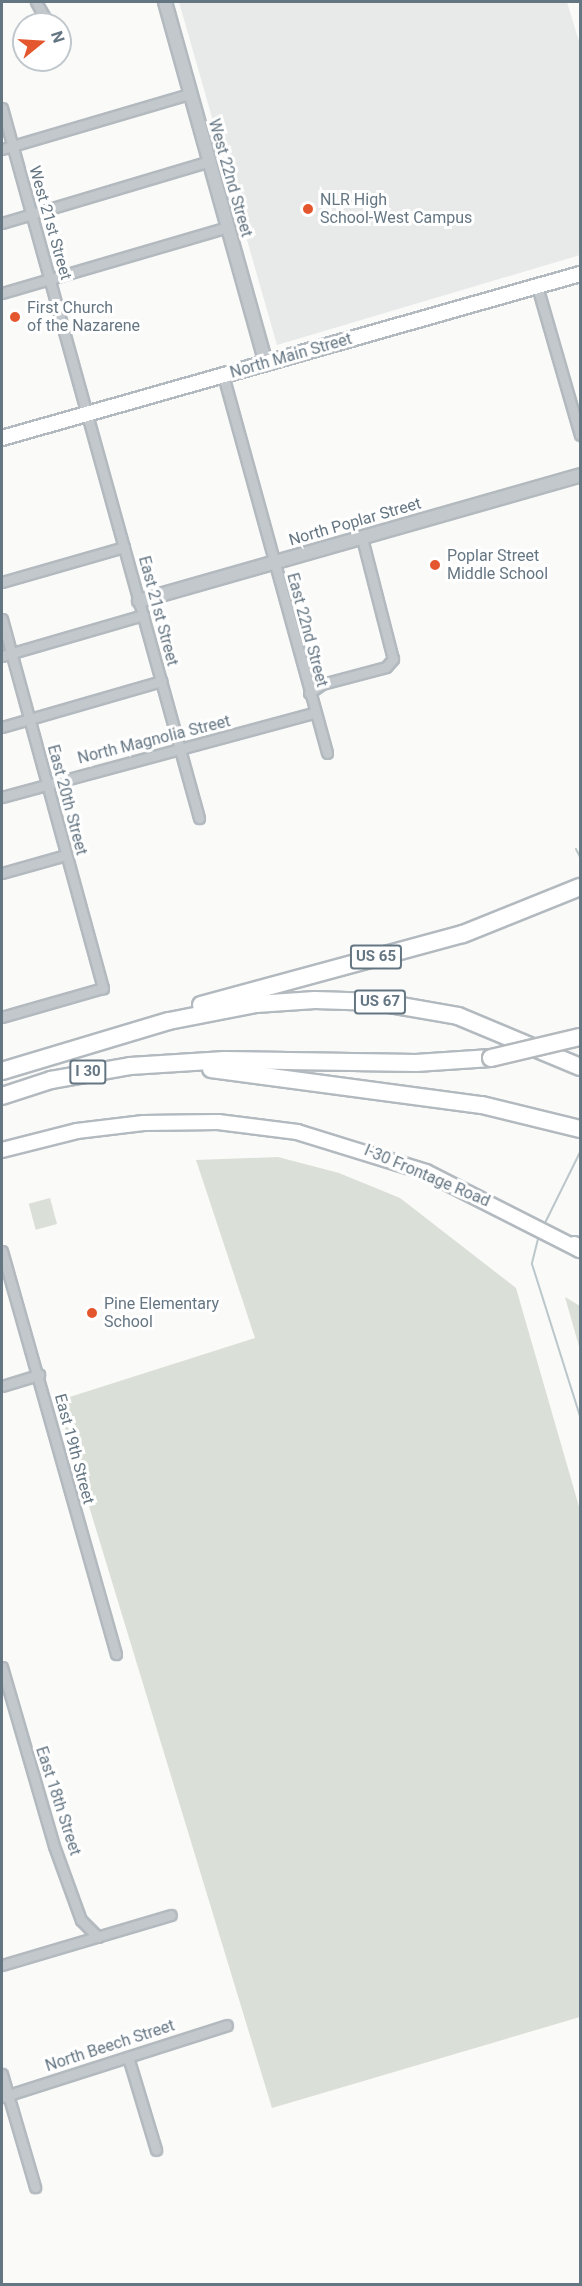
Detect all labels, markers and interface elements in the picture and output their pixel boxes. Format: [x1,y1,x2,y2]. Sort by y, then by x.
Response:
north arrow [12,12,72,72]
text: N [47,29,68,45]
street label: West 22nd Street [204,117,256,239]
street label: West 21st Street [25,164,75,282]
place label: NLR High School-West Campus [320,190,472,228]
marker: NLR High School-West Campus [301,202,315,216]
place label: First Church of the Nazarene [27,298,140,336]
marker: First Church of the Nazarene [8,310,22,324]
street label: North Main Street [228,329,354,383]
street label: North Poplar Street [287,494,423,550]
place label: Poplar Street Middle School [447,546,548,584]
street label: East 21st Street [134,554,182,668]
marker: Poplar Street Middle School [428,558,442,572]
street label: East 22nd Street [283,571,331,689]
street label: North Magnolia Street [76,712,232,768]
street label: East 20th Street [43,743,91,857]
road number: US 65 [349,945,403,969]
road number: US 67 [353,990,407,1014]
road number: I 30 [68,1060,107,1084]
street label: I-30 Frontage Road [361,1141,493,1211]
place label: Pine Elementary School [104,1294,219,1332]
marker: Pine Elementary School [85,1306,99,1320]
street label: East 19th Street [50,1392,98,1506]
street label: East 18th Street [31,1744,85,1858]
street label: North Beech Street [43,2016,177,2076]

